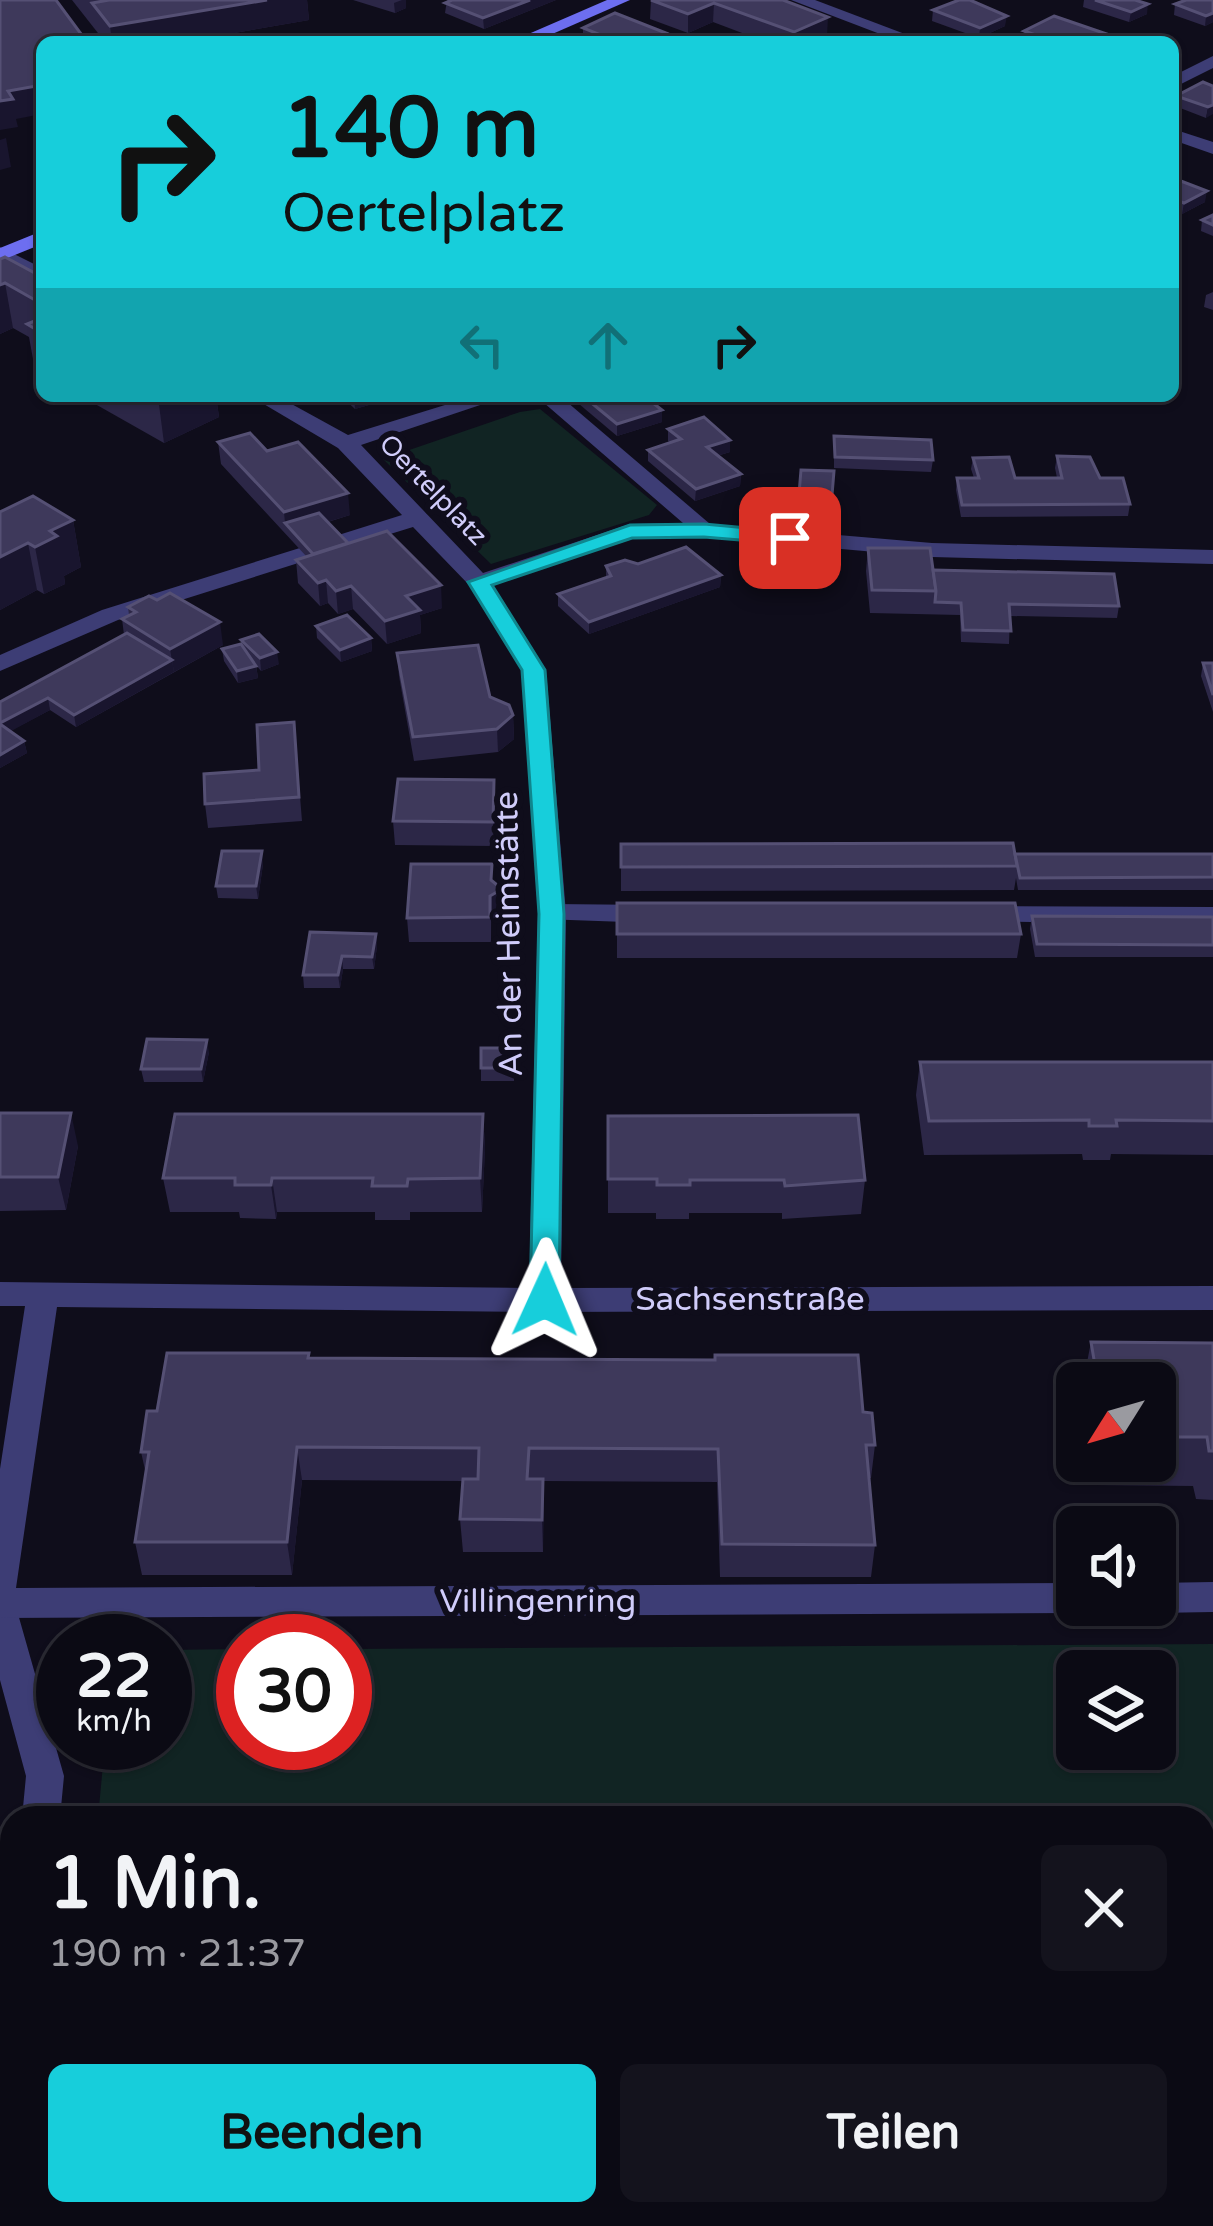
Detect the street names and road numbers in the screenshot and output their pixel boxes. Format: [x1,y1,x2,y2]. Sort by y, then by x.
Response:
street label: Oertelplatz [372,428,494,552]
street label: An der Heimstätte [487,791,531,1077]
street label: Sachsenstraße [635,1280,865,1319]
street label: Villingenring [440,1582,636,1621]

